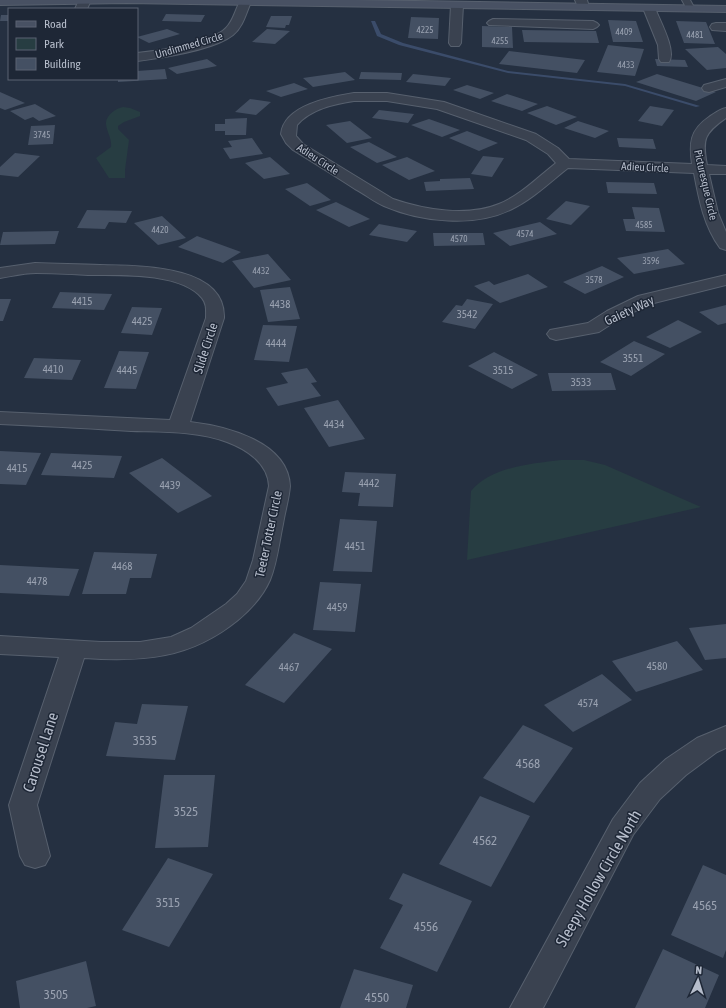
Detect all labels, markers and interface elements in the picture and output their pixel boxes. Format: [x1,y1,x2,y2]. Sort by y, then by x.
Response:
legend [8,8,138,80]
text: Road [44,17,67,31]
house number: 4225 [417,25,433,35]
house number: 4409 [616,27,632,37]
street label: Undimmed Circle [154,30,224,60]
house number: 4481 [687,30,703,40]
house number: 4255 [492,36,508,46]
text: Park [44,37,65,51]
text: Building [44,57,82,71]
house number: 4433 [618,60,634,70]
house number: 3745 [34,130,50,140]
street label: Adieu Circle [295,141,341,177]
street label: Picturesque Circle [692,149,720,221]
street label: Adieu Circle [621,160,669,174]
house number: 4585 [636,220,652,230]
house number: 4420 [152,225,168,235]
house number: 4574 [517,229,533,239]
house number: 4570 [451,234,467,244]
house number: 3596 [643,256,659,266]
house number: 4432 [253,266,269,276]
house number: 3578 [586,275,602,285]
street label: Gaiety Way [602,292,657,328]
house number: 4415 [72,295,92,307]
house number: 4438 [270,298,290,310]
house number: 3542 [457,308,477,320]
house number: 4425 [132,315,152,327]
street label: Slide Circle [190,321,221,375]
house number: 4444 [266,337,286,349]
house number: 3551 [623,352,643,364]
house number: 4410 [43,363,63,375]
house number: 4445 [117,364,137,376]
house number: 3515 [493,364,513,376]
house number: 3533 [571,376,591,388]
house number: 4434 [324,418,344,430]
house number: 4425 [72,459,92,471]
house number: 4415 [7,462,27,474]
house number: 4442 [359,477,379,489]
house number: 4439 [160,479,180,491]
street label: Teeter Totter Circle [252,489,285,579]
house number: 4451 [345,540,365,552]
house number: 4468 [112,560,132,572]
house number: 4478 [27,575,47,587]
house number: 4459 [327,601,347,613]
house number: 4580 [647,660,667,672]
house number: 4467 [279,661,299,673]
house number: 4574 [578,697,598,709]
street label: Carousel Lane [19,710,61,794]
house number: 3535 [133,733,157,748]
house number: 4568 [516,756,540,771]
house number: 3525 [174,804,198,819]
street label: Sleepy Hollow Circle North [552,807,645,950]
house number: 4562 [473,833,497,848]
house number: 3515 [156,895,180,910]
house number: 4565 [693,898,717,913]
house number: 4556 [414,919,438,934]
north arrow [678,960,718,1000]
text: N [695,964,702,976]
house number: 3505 [44,987,68,1002]
house number: 4550 [365,990,389,1005]

